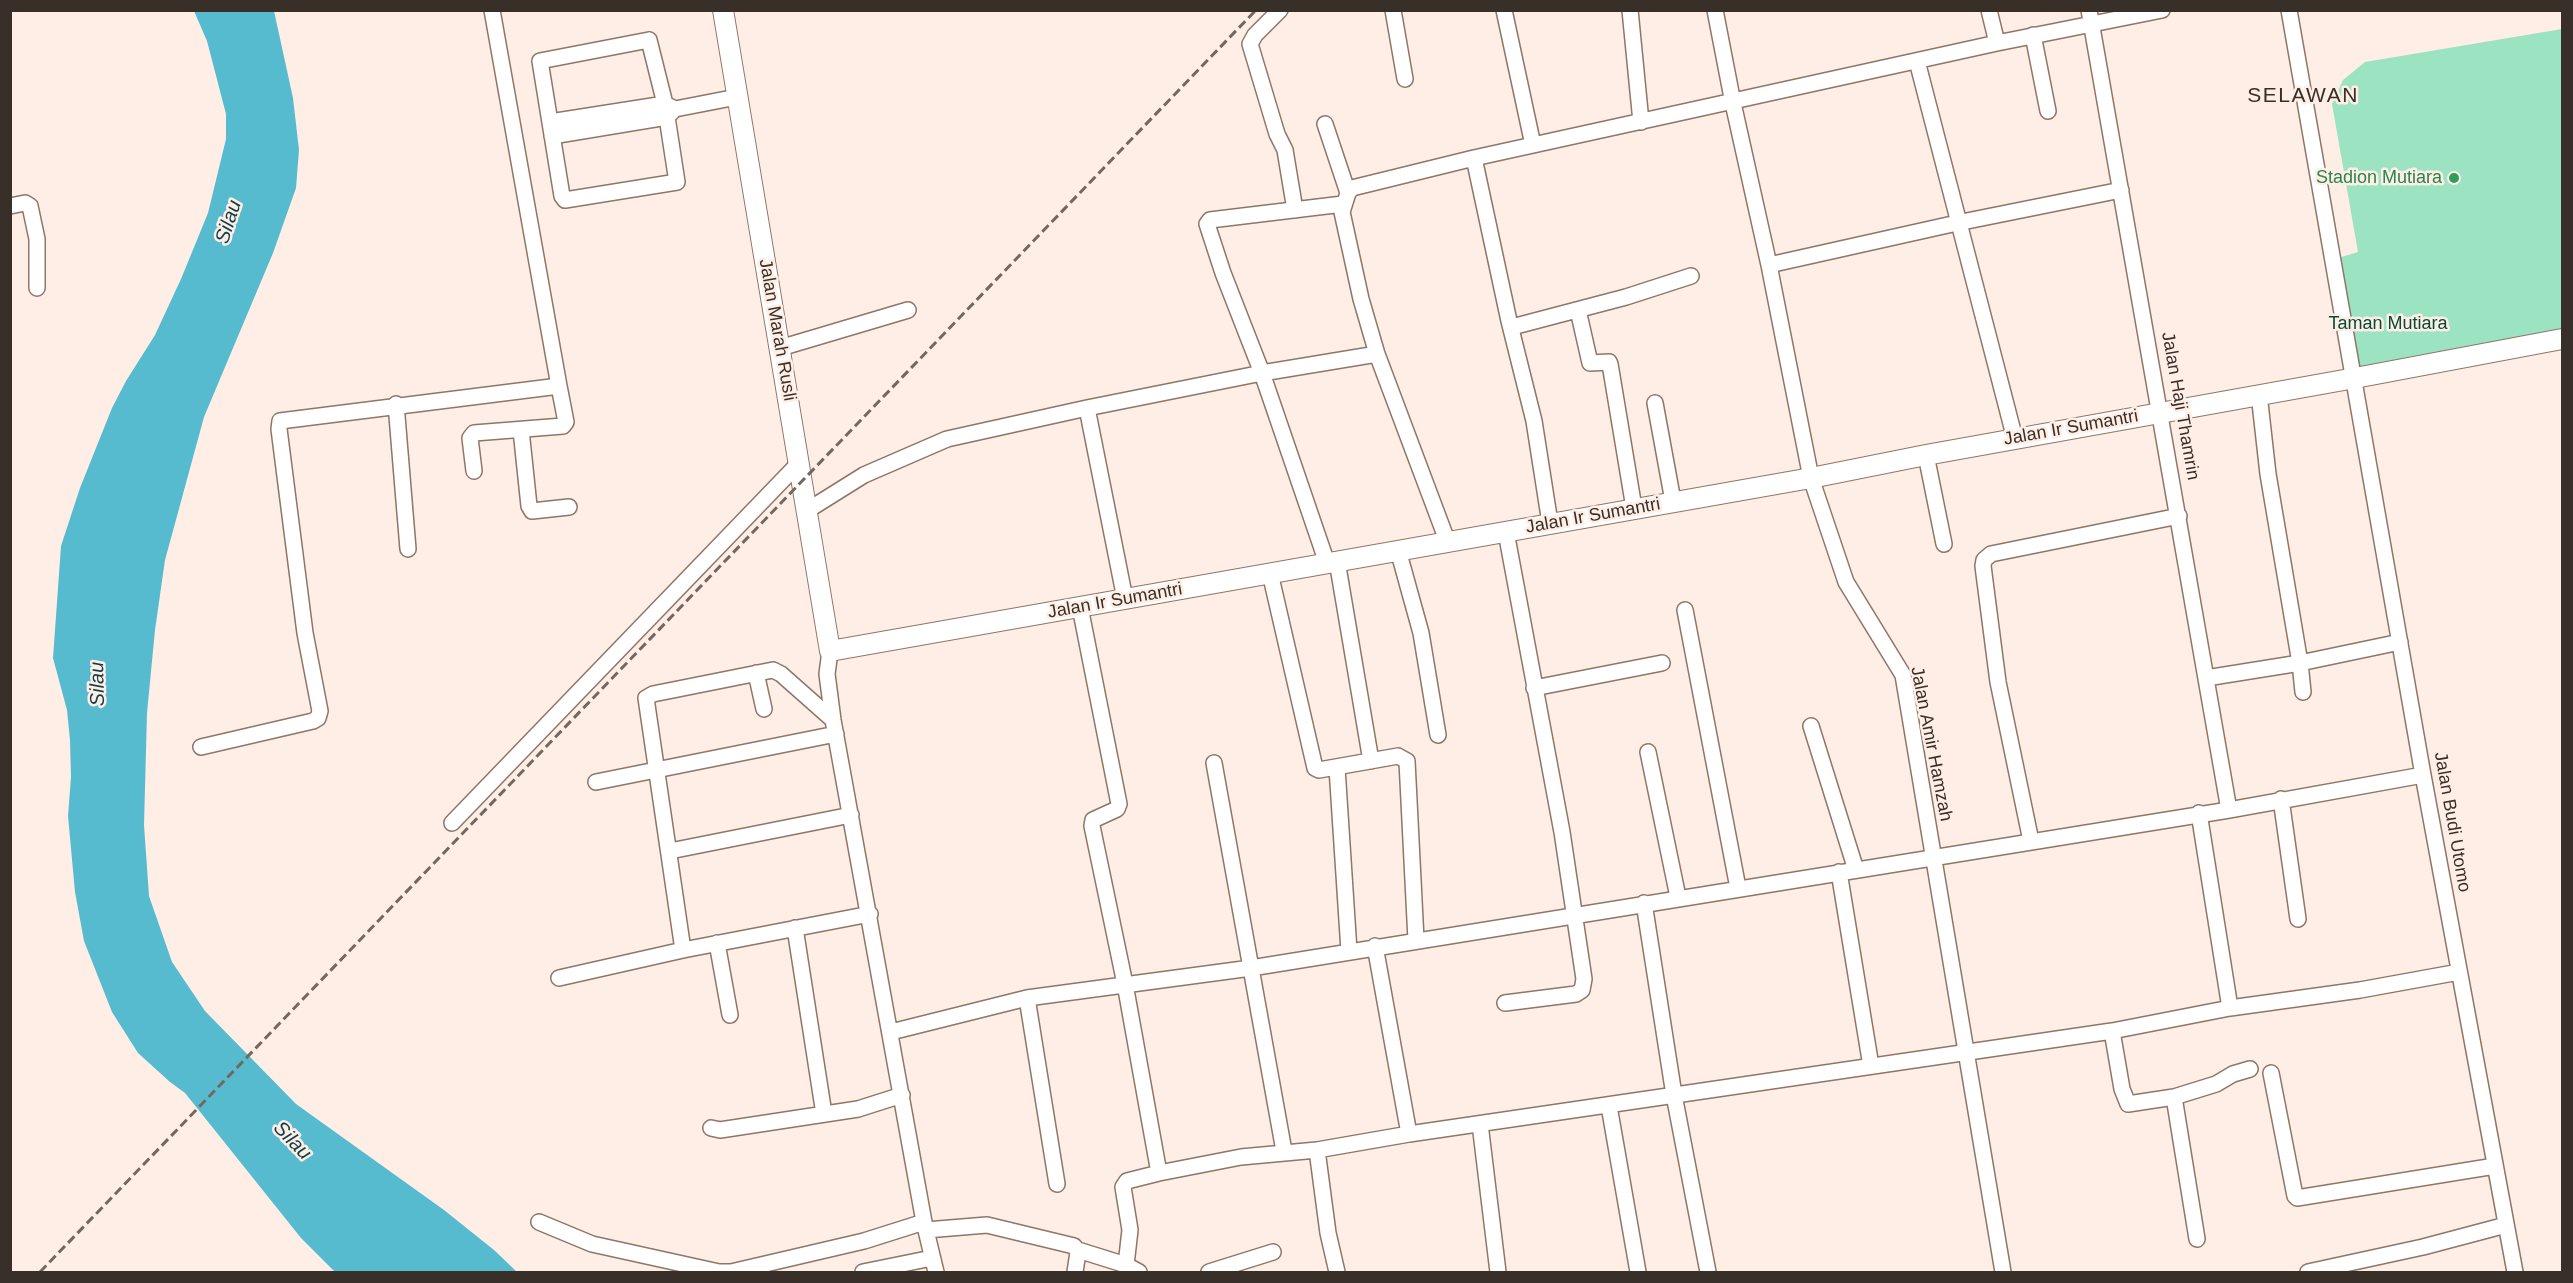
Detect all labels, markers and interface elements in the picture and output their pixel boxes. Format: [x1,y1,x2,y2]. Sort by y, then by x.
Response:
district label: SELAWAN [2247,83,2359,109]
place label: Stadion Mutiara [2316,167,2442,189]
marker: Stadion Mutiara [2447,171,2461,185]
water label: Silau [211,197,247,247]
street label: Jalan Marah Rusli [754,257,800,403]
park label: Taman Mutiara [2328,313,2448,335]
street label: Jalan Haji Thamrin [2156,330,2204,482]
street label: Jalan Ir Sumantri [2002,406,2140,450]
street label: Jalan Ir Sumantri [1524,494,1662,538]
street label: Jalan Ir Sumantri [1046,579,1184,623]
water label: Silau [86,662,110,706]
street label: Jalan Amir Hamzah [1905,665,1957,823]
street label: Jalan Budi Utomo [2429,750,2475,894]
water label: Silau [268,1117,316,1165]

